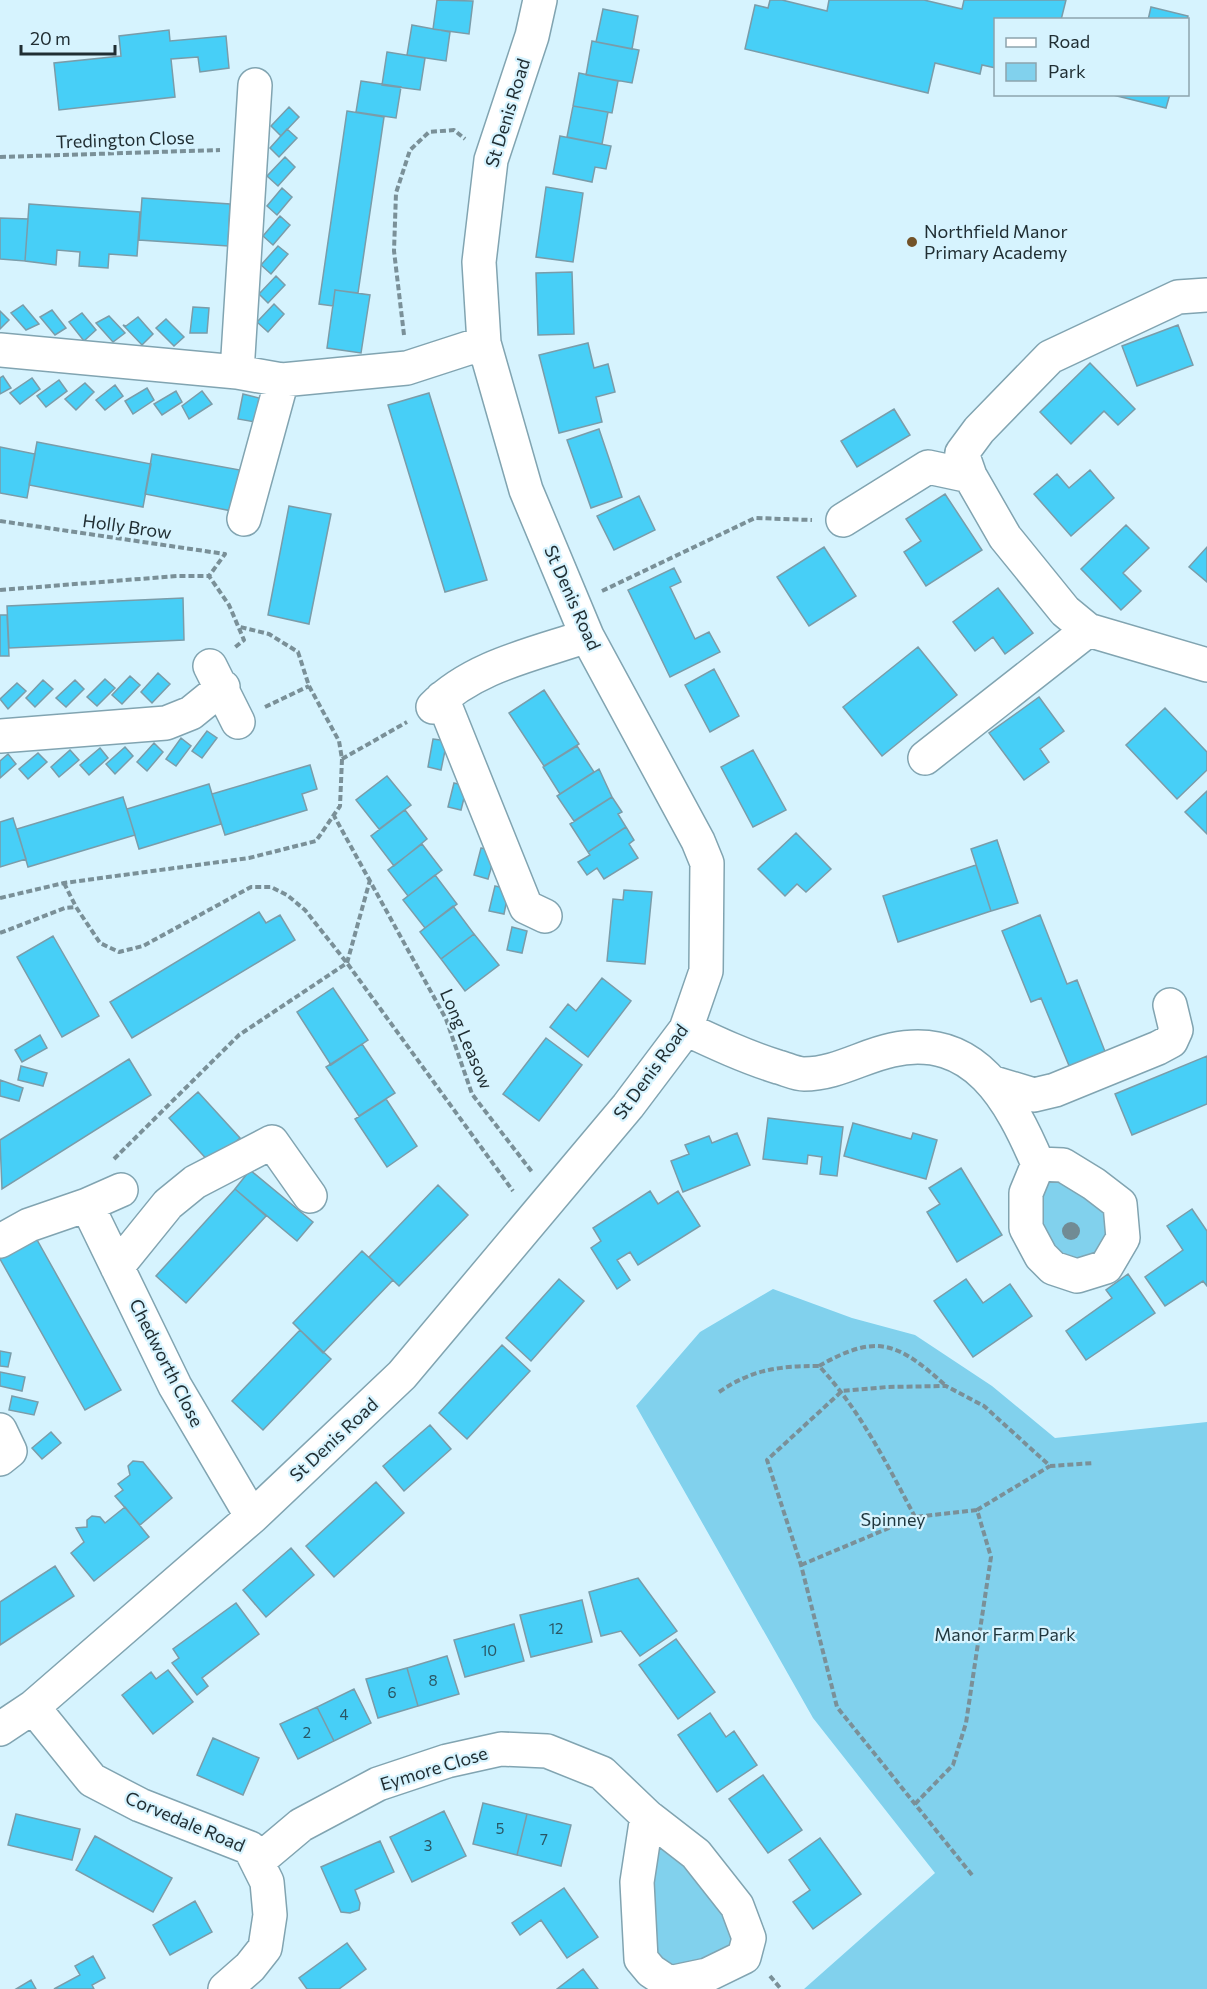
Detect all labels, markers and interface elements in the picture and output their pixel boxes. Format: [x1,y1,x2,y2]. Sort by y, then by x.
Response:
scale bar [21,18,116,56]
legend [994,18,1189,96]
text: 20 m [30,27,71,49]
text: Road [1048,30,1090,52]
street label: St Denis Road [480,56,534,170]
text: Park [1048,60,1086,82]
street label: Tredington Close [55,126,195,152]
place label: Northfield Manor Primary Academy [924,220,1068,263]
marker: Northfield Manor Primary Academy [905,235,919,249]
street label: Holly Brow [81,509,173,543]
street label: St Denis Road [540,542,606,653]
street label: Long Leasow [436,985,498,1092]
street label: St Denis Road [608,1019,692,1123]
street label: Chedworth Close [125,1295,209,1430]
street label: St Denis Road [285,1393,382,1486]
park label: Spinney [860,1508,926,1530]
house number: 12 [549,1619,563,1637]
park label: Manor Farm Park [934,1623,1076,1645]
house number: 10 [481,1641,497,1659]
house number: 8 [428,1671,438,1689]
house number: 6 [387,1683,397,1701]
house number: 4 [340,1705,349,1723]
house number: 2 [303,1723,311,1741]
street label: Eymore Close [377,1741,490,1795]
street label: Corvedale Road [122,1786,249,1856]
house number: 5 [496,1819,504,1837]
house number: 7 [540,1830,548,1848]
house number: 3 [424,1836,432,1854]

